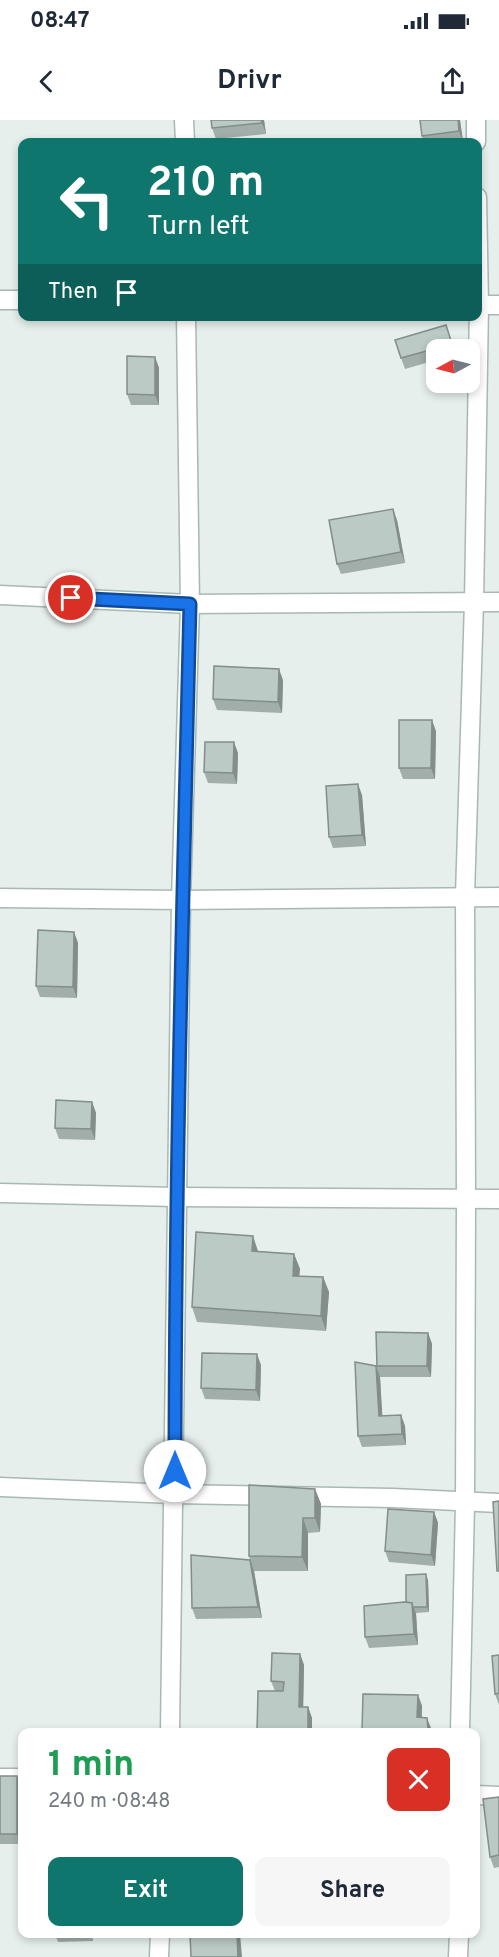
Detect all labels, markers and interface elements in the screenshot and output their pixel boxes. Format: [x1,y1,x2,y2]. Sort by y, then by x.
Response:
text: 08:47 [30,8,90,35]
text: Drivr [217,64,282,98]
icon: back [30,65,63,98]
icon: share [436,65,469,98]
text: 210 m [147,158,264,211]
icon: left [48,162,126,240]
text: Turn left [147,210,249,244]
icon: arrive [110,276,143,309]
text: Then [48,279,98,306]
north arrow [426,339,480,393]
map controls [426,339,480,393]
pin [45,572,96,623]
icon: arrive [54,581,87,614]
position arrow [143,1439,207,1503]
text: 1 min [48,1743,134,1789]
button: close [387,1748,450,1811]
text: 240 m · 08:48 [48,1789,171,1815]
button: Exit [48,1857,243,1926]
button: Share [255,1857,450,1926]

